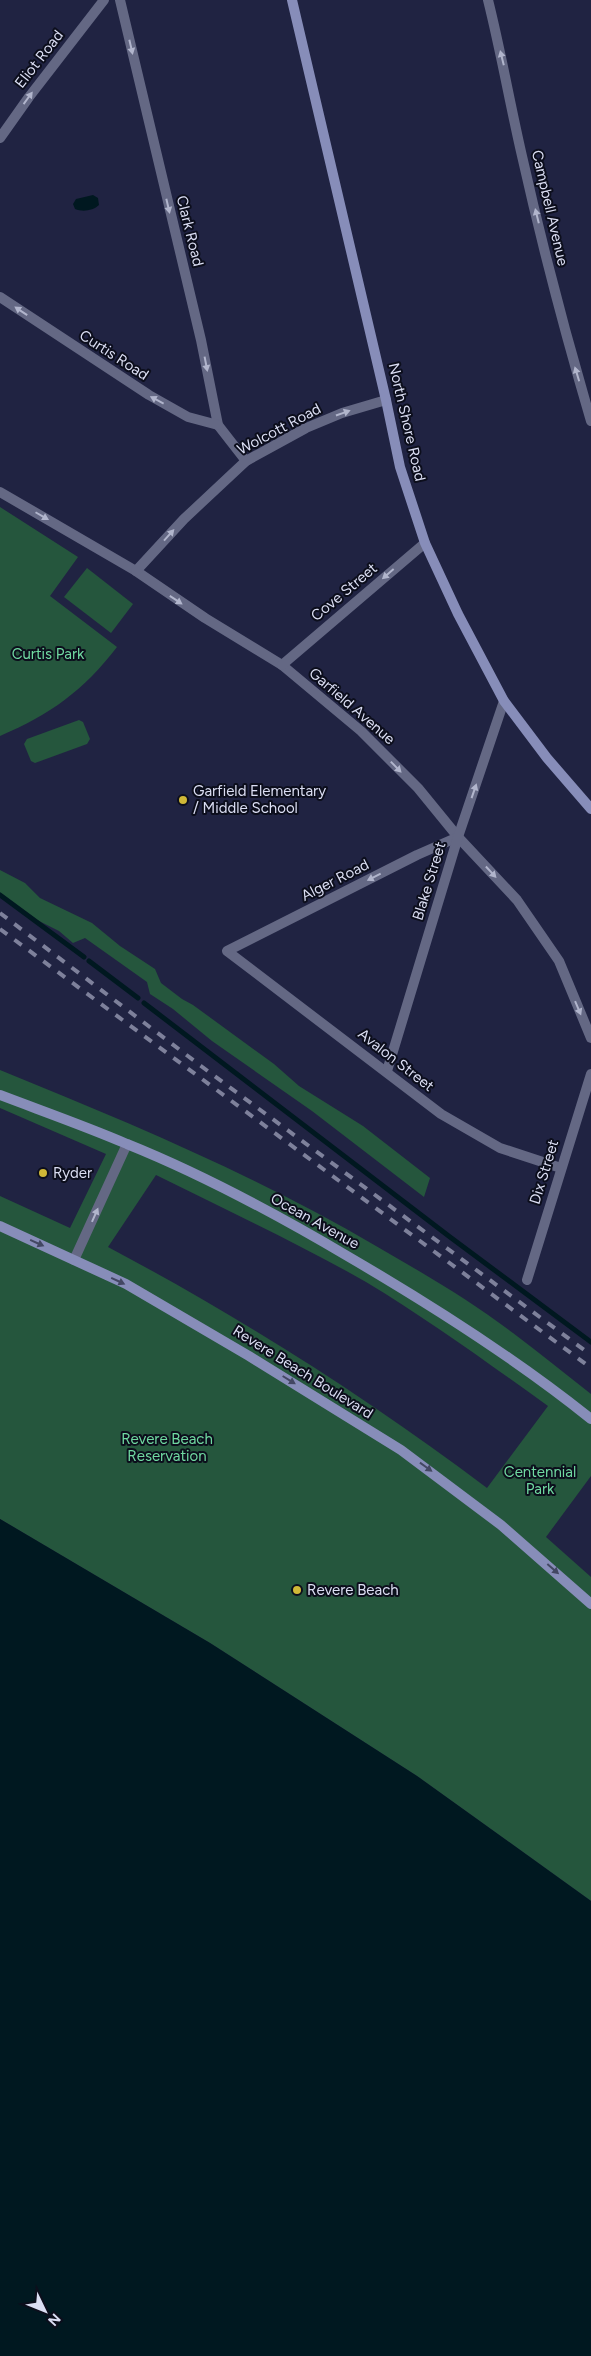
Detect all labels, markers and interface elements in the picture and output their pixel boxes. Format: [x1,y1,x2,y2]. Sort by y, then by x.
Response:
street label: Eliot Road [11,27,67,91]
one-way arrow [127,40,135,55]
one-way arrow [498,50,506,65]
one-way arrow [23,91,33,105]
street label: Campbell Avenue [528,148,572,268]
street label: Clark Road [173,194,207,268]
one-way arrow [164,198,172,213]
one-way arrow [533,209,541,224]
one-way arrow [14,306,28,316]
street label: Curtis Road [76,326,152,384]
one-way arrow [202,356,210,371]
street label: North Shore Road [385,361,429,483]
one-way arrow [573,366,581,381]
one-way arrow [150,396,164,404]
street label: Wolcott Road [234,399,324,459]
one-way arrow [335,409,350,417]
one-way arrow [36,512,49,521]
one-way arrow [163,530,175,542]
street label: Cove Street [307,559,381,625]
one-way arrow [382,569,395,580]
one-way arrow [169,595,183,605]
park label: Curtis Park [12,645,85,663]
street label: Garfield Avenue [305,664,399,748]
one-way arrow [390,760,402,772]
place label: Garfield Elementary / Middle School [193,782,326,817]
one-way arrow [470,783,478,798]
marker: Garfield Elementary / Middle School [177,794,189,806]
street label: Blake Street [409,839,450,922]
street label: Alger Road [298,855,372,905]
one-way arrow [485,866,497,878]
one-way arrow [367,873,381,881]
one-way arrow [575,1001,583,1015]
street label: Avalon Street [354,1025,438,1095]
street label: Dix Street [526,1137,562,1206]
place label: Ryder [53,1164,92,1182]
marker: Ryder [37,1167,49,1179]
street label: Ocean Avenue [268,1189,362,1253]
one-way arrow [91,1208,99,1222]
one-way arrow [30,1239,44,1247]
one-way arrow [111,1276,126,1285]
street label: Revere Beach Boulevard [230,1321,376,1423]
one-way arrow [282,1376,295,1385]
park label: Revere Beach Reservation [121,1430,213,1465]
one-way arrow [419,1462,433,1472]
park label: Centennial Park [504,1463,576,1498]
one-way arrow [546,1563,558,1575]
place label: Revere Beach [307,1581,399,1599]
marker: Revere Beach [291,1584,303,1596]
north arrow [20,2286,70,2336]
text: N [44,2310,64,2329]

